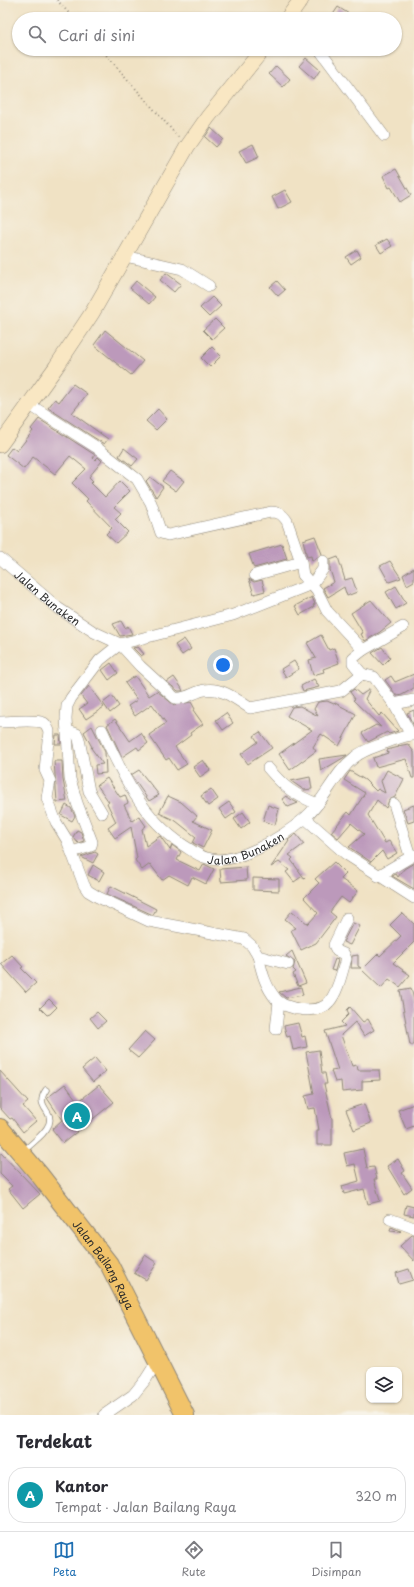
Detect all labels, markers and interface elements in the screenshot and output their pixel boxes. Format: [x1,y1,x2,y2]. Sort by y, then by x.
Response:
search box [12,12,402,56]
icon: search [26,23,48,45]
text: Cari di sini [58,23,135,46]
street label: Jalan Bunaken [11,566,84,629]
your location [213,655,233,675]
street label: Jalan Bunaken [206,827,287,868]
pin: A [64,1101,90,1131]
street label: Jalan Bailang Raya [69,1216,139,1312]
map controls [366,1367,402,1403]
button: layers [366,1367,402,1403]
text: Terdekat [16,1428,92,1454]
text: Kantor [55,1474,108,1497]
text: A [25,1486,35,1505]
text: 320 m [355,1486,397,1505]
text: Tempat · Jalan Bailang Raya [55,1497,236,1516]
tab: Peta [53,1539,76,1580]
tab: Rute [182,1539,206,1580]
tab: Disimpan [311,1539,361,1580]

